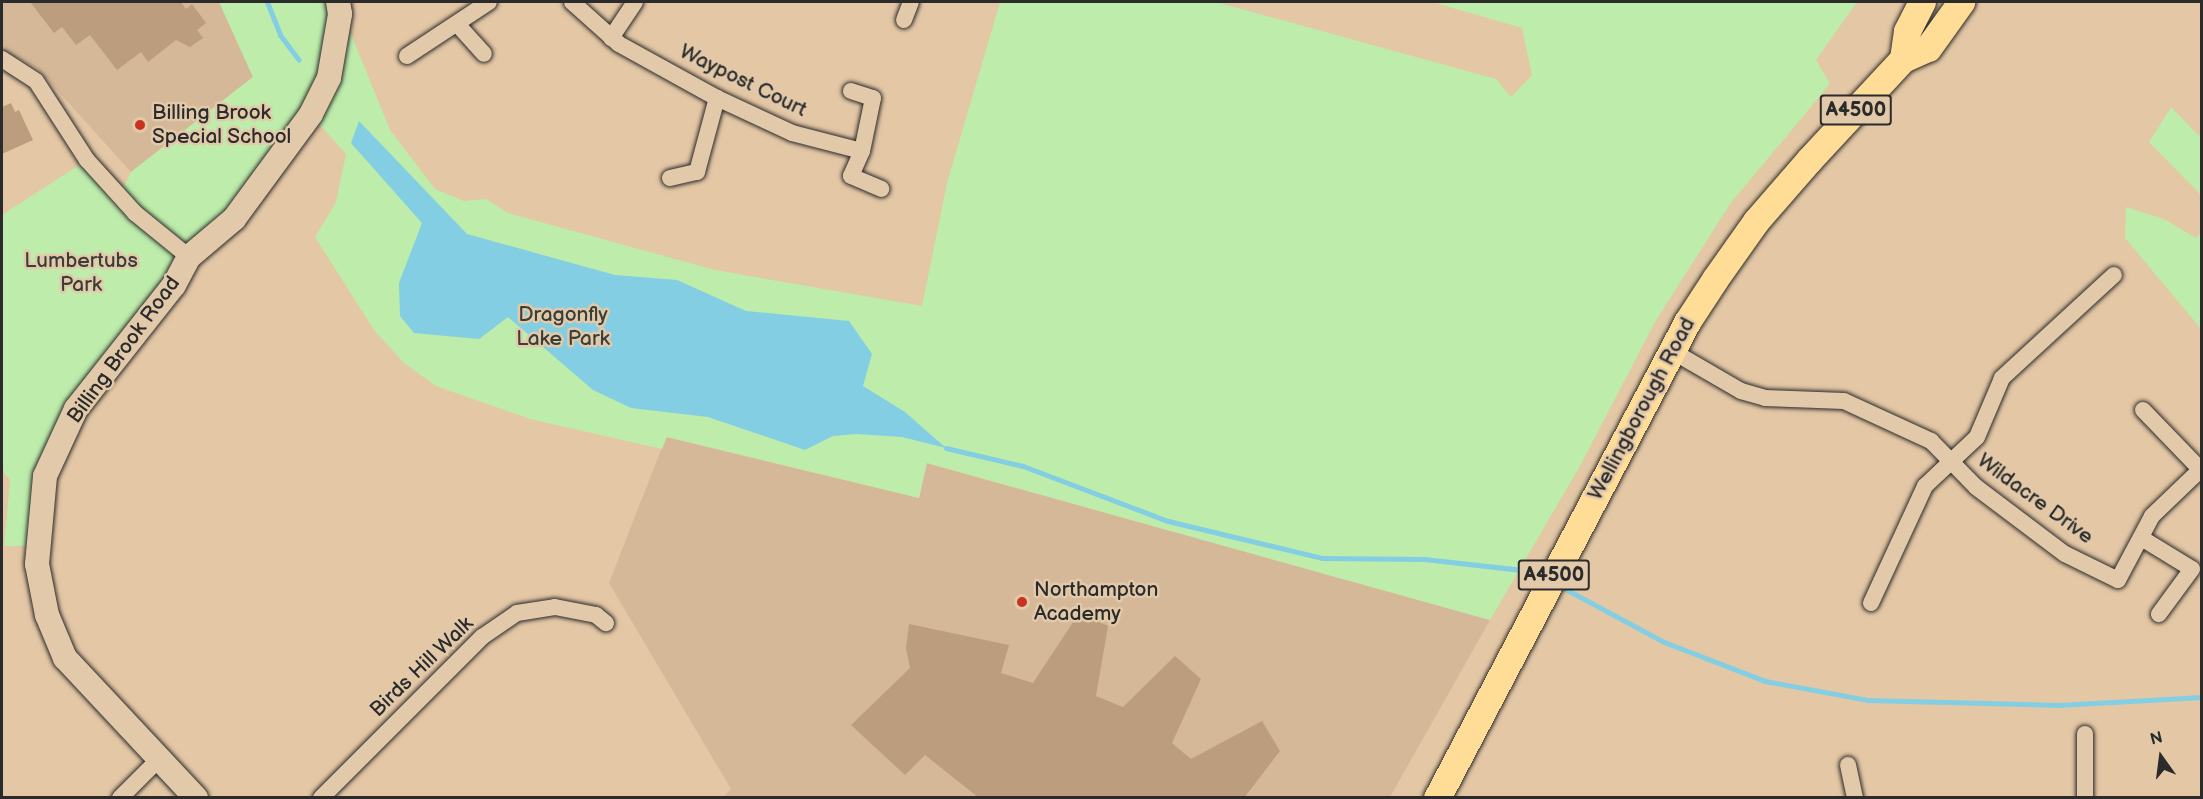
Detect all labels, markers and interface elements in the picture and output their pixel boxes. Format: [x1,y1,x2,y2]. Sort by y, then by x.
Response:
street label: Waypost Court [675,39,811,123]
road number: A4500 [1818,93,1894,127]
place label: Billing Brook Special School [152,100,292,150]
marker: Billing Brook Special School [133,118,147,132]
park label: Lumbertubs Park [24,248,138,298]
street label: Billing Brook Road [62,272,186,428]
park label: Dragonfly Lake Park [516,302,610,352]
street label: Wellingborough Road [1583,313,1701,505]
street label: Wildacre Drive [1972,448,2098,550]
road number: A4500 [1516,558,1592,592]
place label: Northampton Academy [1034,577,1158,627]
marker: Northampton Academy [1015,595,1029,609]
street label: Birds Hill Walk [365,611,479,723]
north arrow [2131,727,2191,787]
text: N [2148,728,2165,750]

